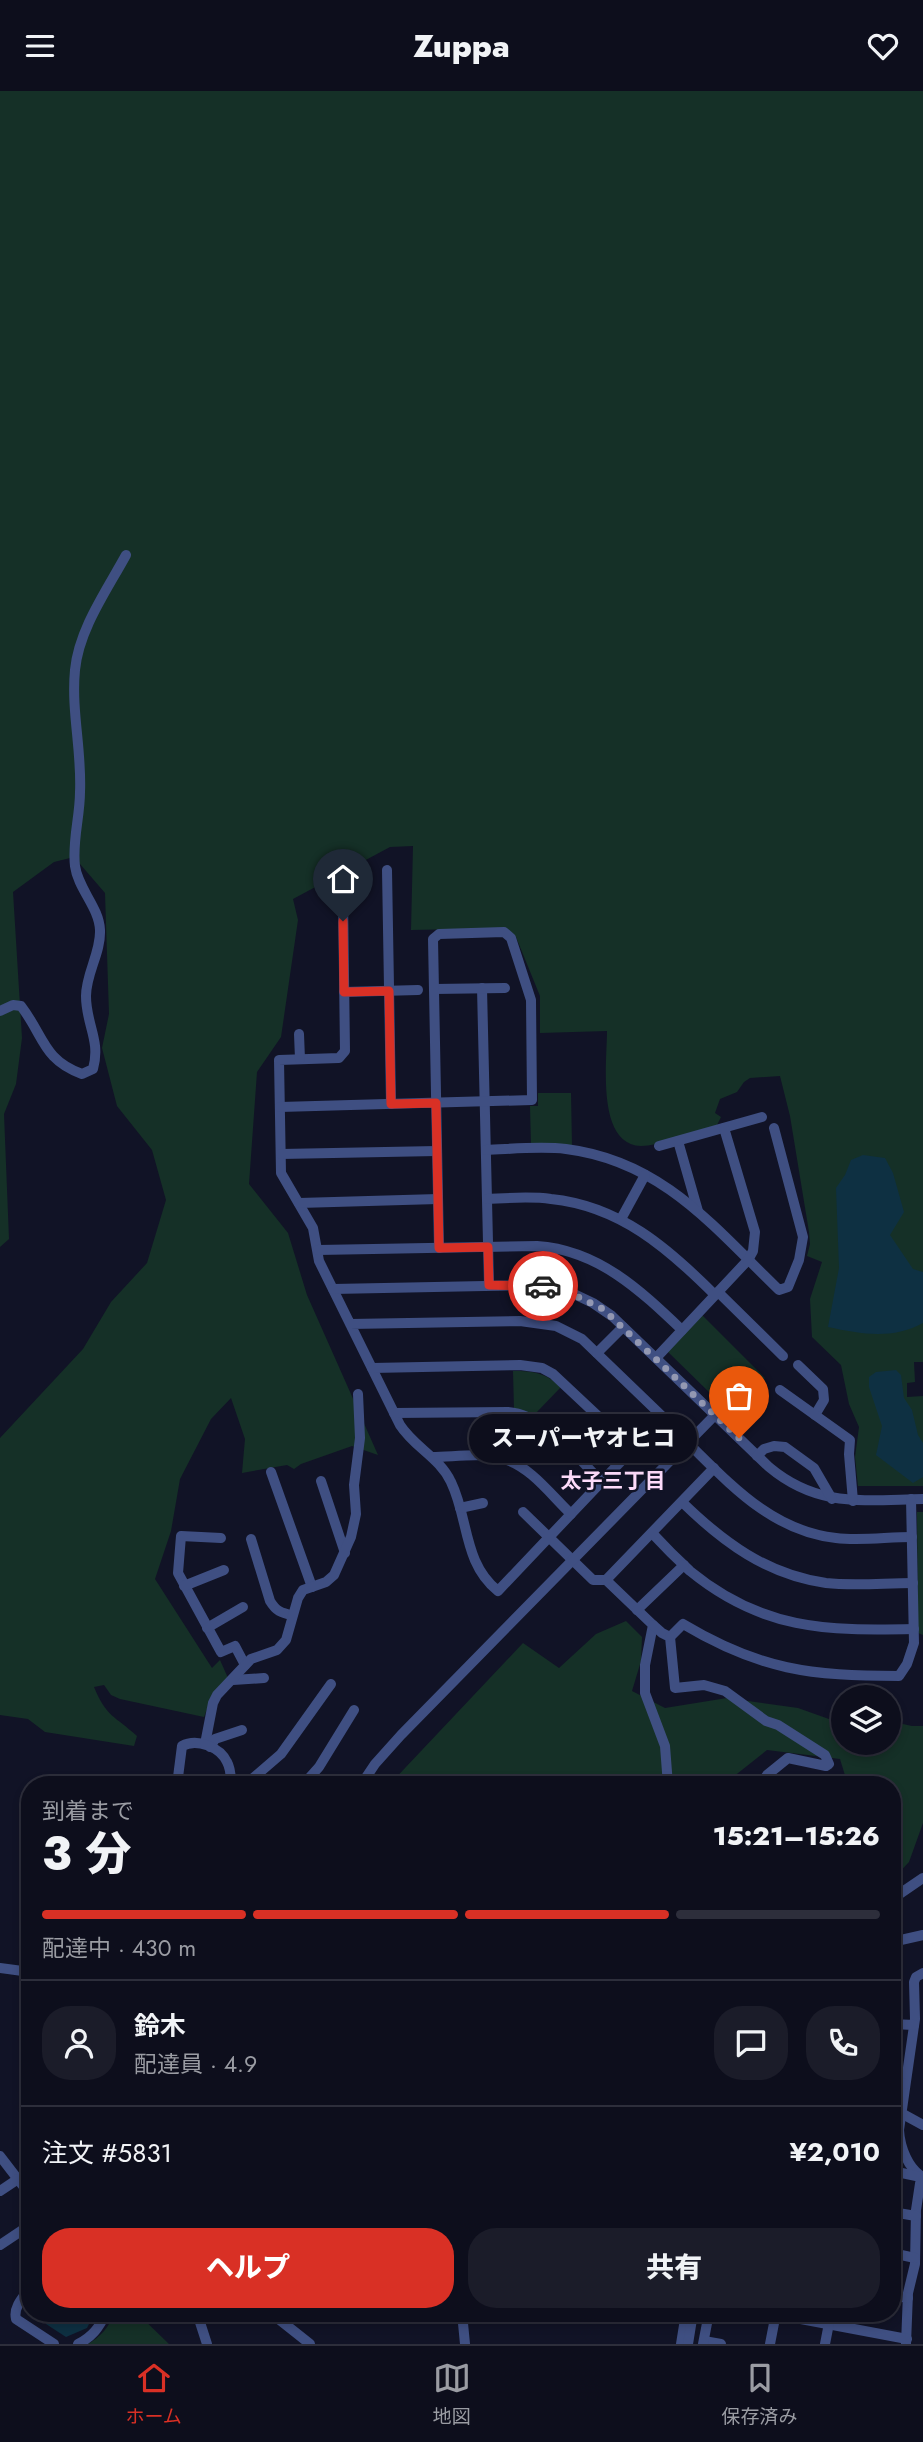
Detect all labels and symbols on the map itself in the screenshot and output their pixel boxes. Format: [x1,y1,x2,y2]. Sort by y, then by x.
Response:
pin [313,849,373,921]
courier [508,1251,578,1321]
pin [709,1366,769,1438]
callout: スーパーヤオヒコ [470,1413,697,1463]
district label: 太子三丁目 [561,1466,666,1496]

